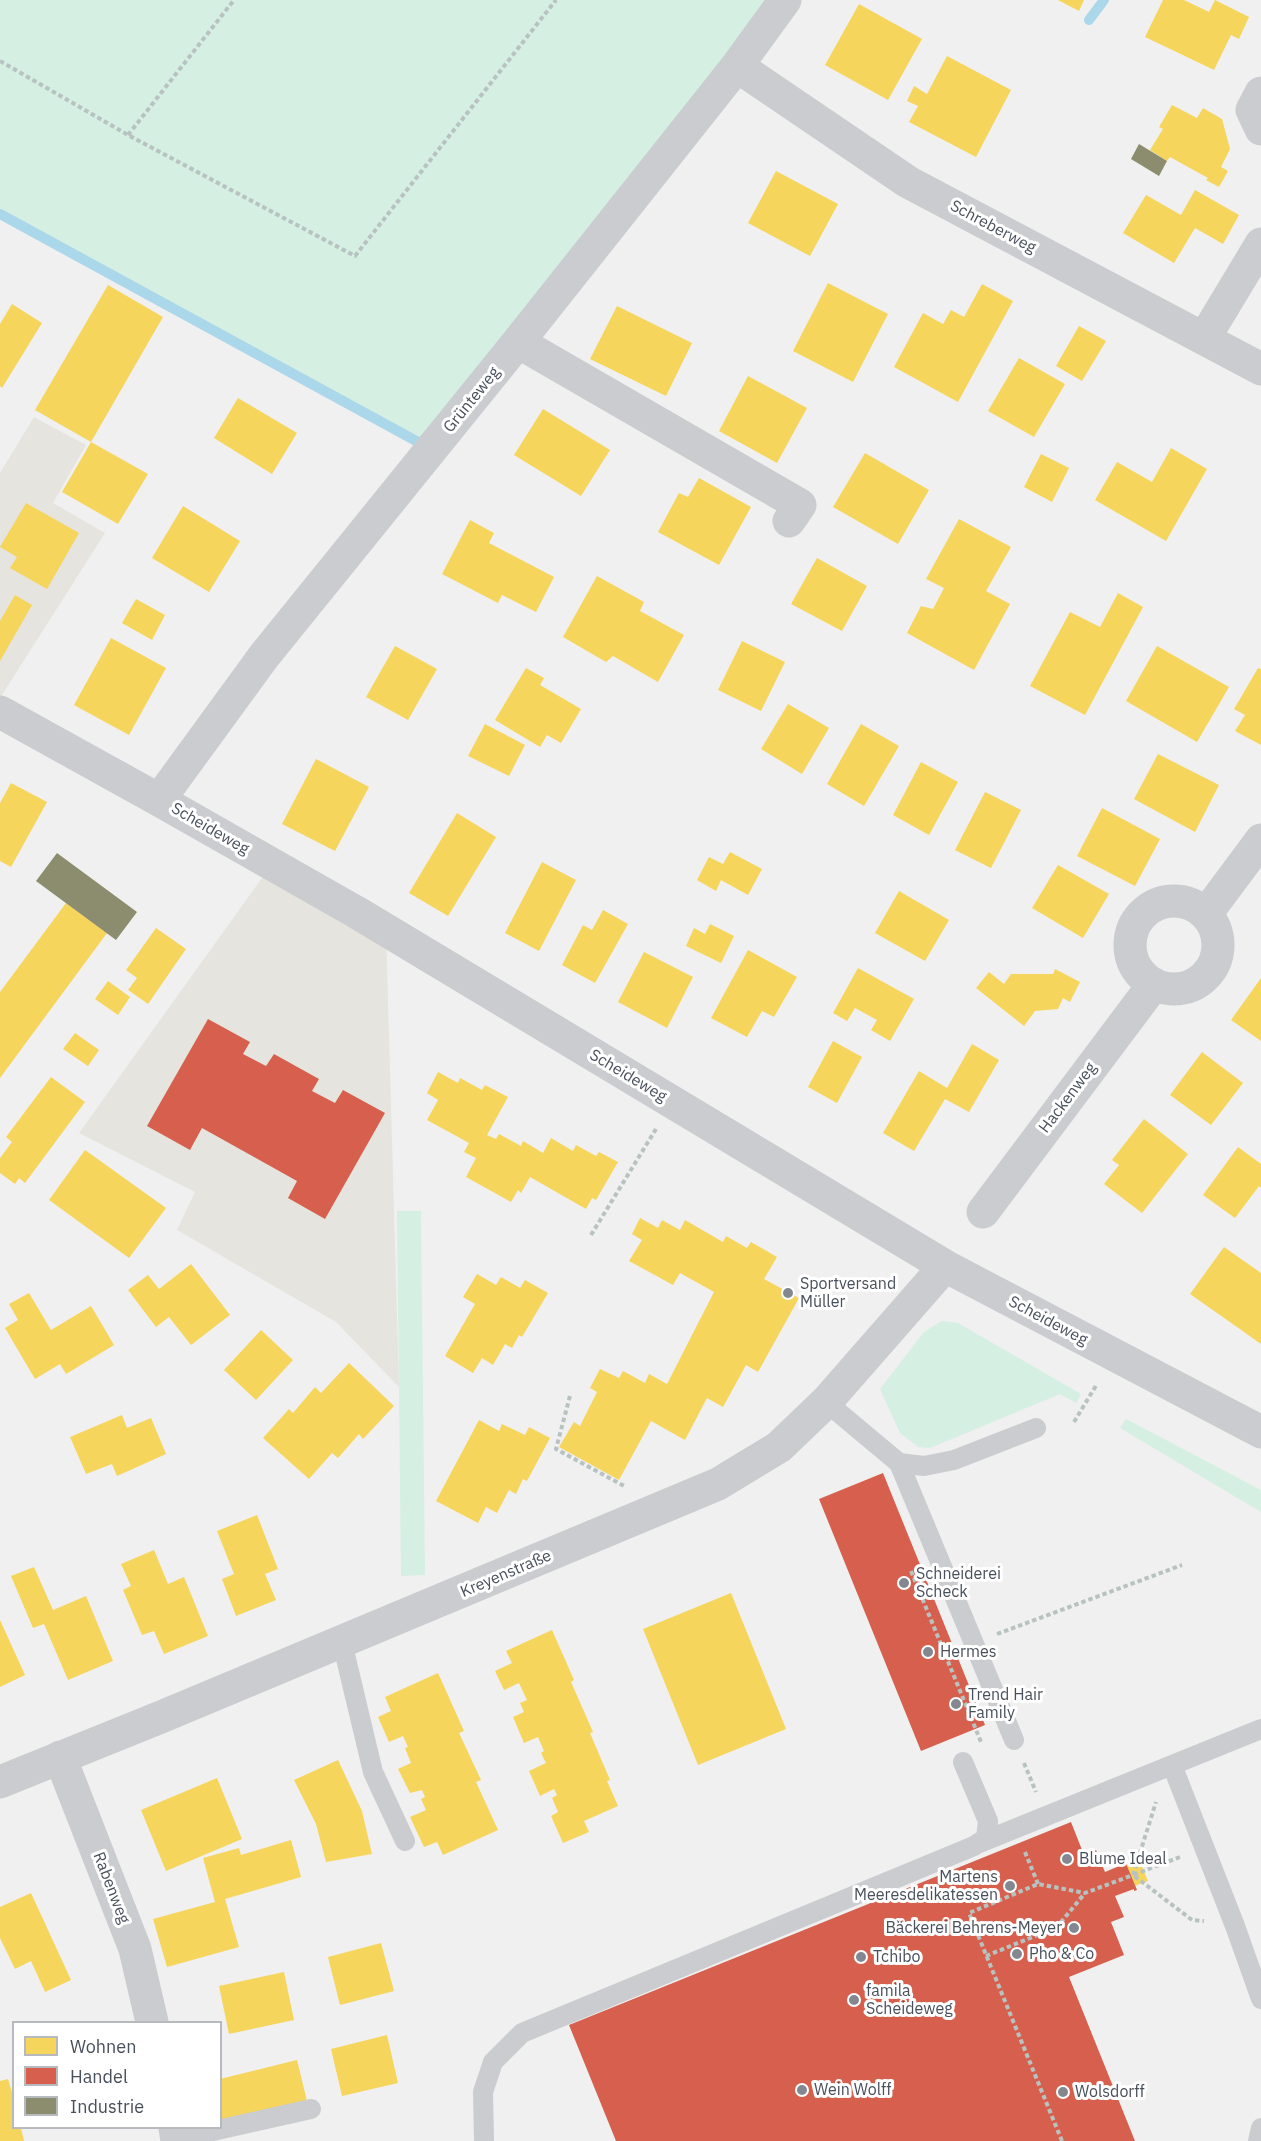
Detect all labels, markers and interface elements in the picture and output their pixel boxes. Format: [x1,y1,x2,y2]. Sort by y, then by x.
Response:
street label: Schreberweg [947,196,1039,258]
street label: Grünteweg [440,363,504,437]
street label: Scheideweg [168,799,252,859]
street label: Scheideweg [586,1045,670,1107]
street label: Hackenweg [1035,1059,1101,1137]
place label: Sportversand Müller [800,1274,896,1312]
marker: Sportversand Müller [781,1286,795,1300]
street label: Scheideweg [1005,1292,1091,1350]
street label: Kreyenstraße [458,1546,554,1602]
place label: Schneiderei Scheck [916,1564,1001,1602]
marker: Schneiderei Scheck [897,1576,911,1590]
place label: Hermes [940,1642,997,1662]
marker: Hermes [921,1645,935,1659]
place label: Trend Hair Family [968,1685,1043,1723]
marker: Trend Hair Family [949,1697,963,1711]
street label: Rabenweg [89,1849,133,1927]
place label: Blume Ideal [1079,1849,1167,1869]
marker: Blume Ideal [1060,1852,1074,1866]
place label: Martens Meeresdelikatessen [854,1867,998,1905]
marker: Martens Meeresdelikatessen [1003,1879,1017,1893]
place label: Bäckerei Behrens-Meyer [885,1918,1062,1938]
marker: Bäckerei Behrens-Meyer [1067,1921,1081,1935]
place label: Pho & Co [1029,1944,1094,1964]
place label: Tchibo [873,1947,920,1967]
marker: Pho & Co [1010,1947,1024,1961]
marker: Tchibo [854,1950,868,1964]
place label: famila Scheideweg [866,1981,953,2019]
marker: famila Scheideweg [847,1993,861,2007]
legend [12,2021,222,2129]
text: Wohnen [70,2035,136,2058]
text: Handel [70,2065,128,2088]
place label: Wein Wolff [814,2080,891,2100]
place label: Wolsdorff [1075,2082,1145,2102]
marker: Wein Wolff [795,2083,809,2097]
marker: Wolsdorff [1056,2085,1070,2099]
text: Industrie [70,2095,144,2118]

